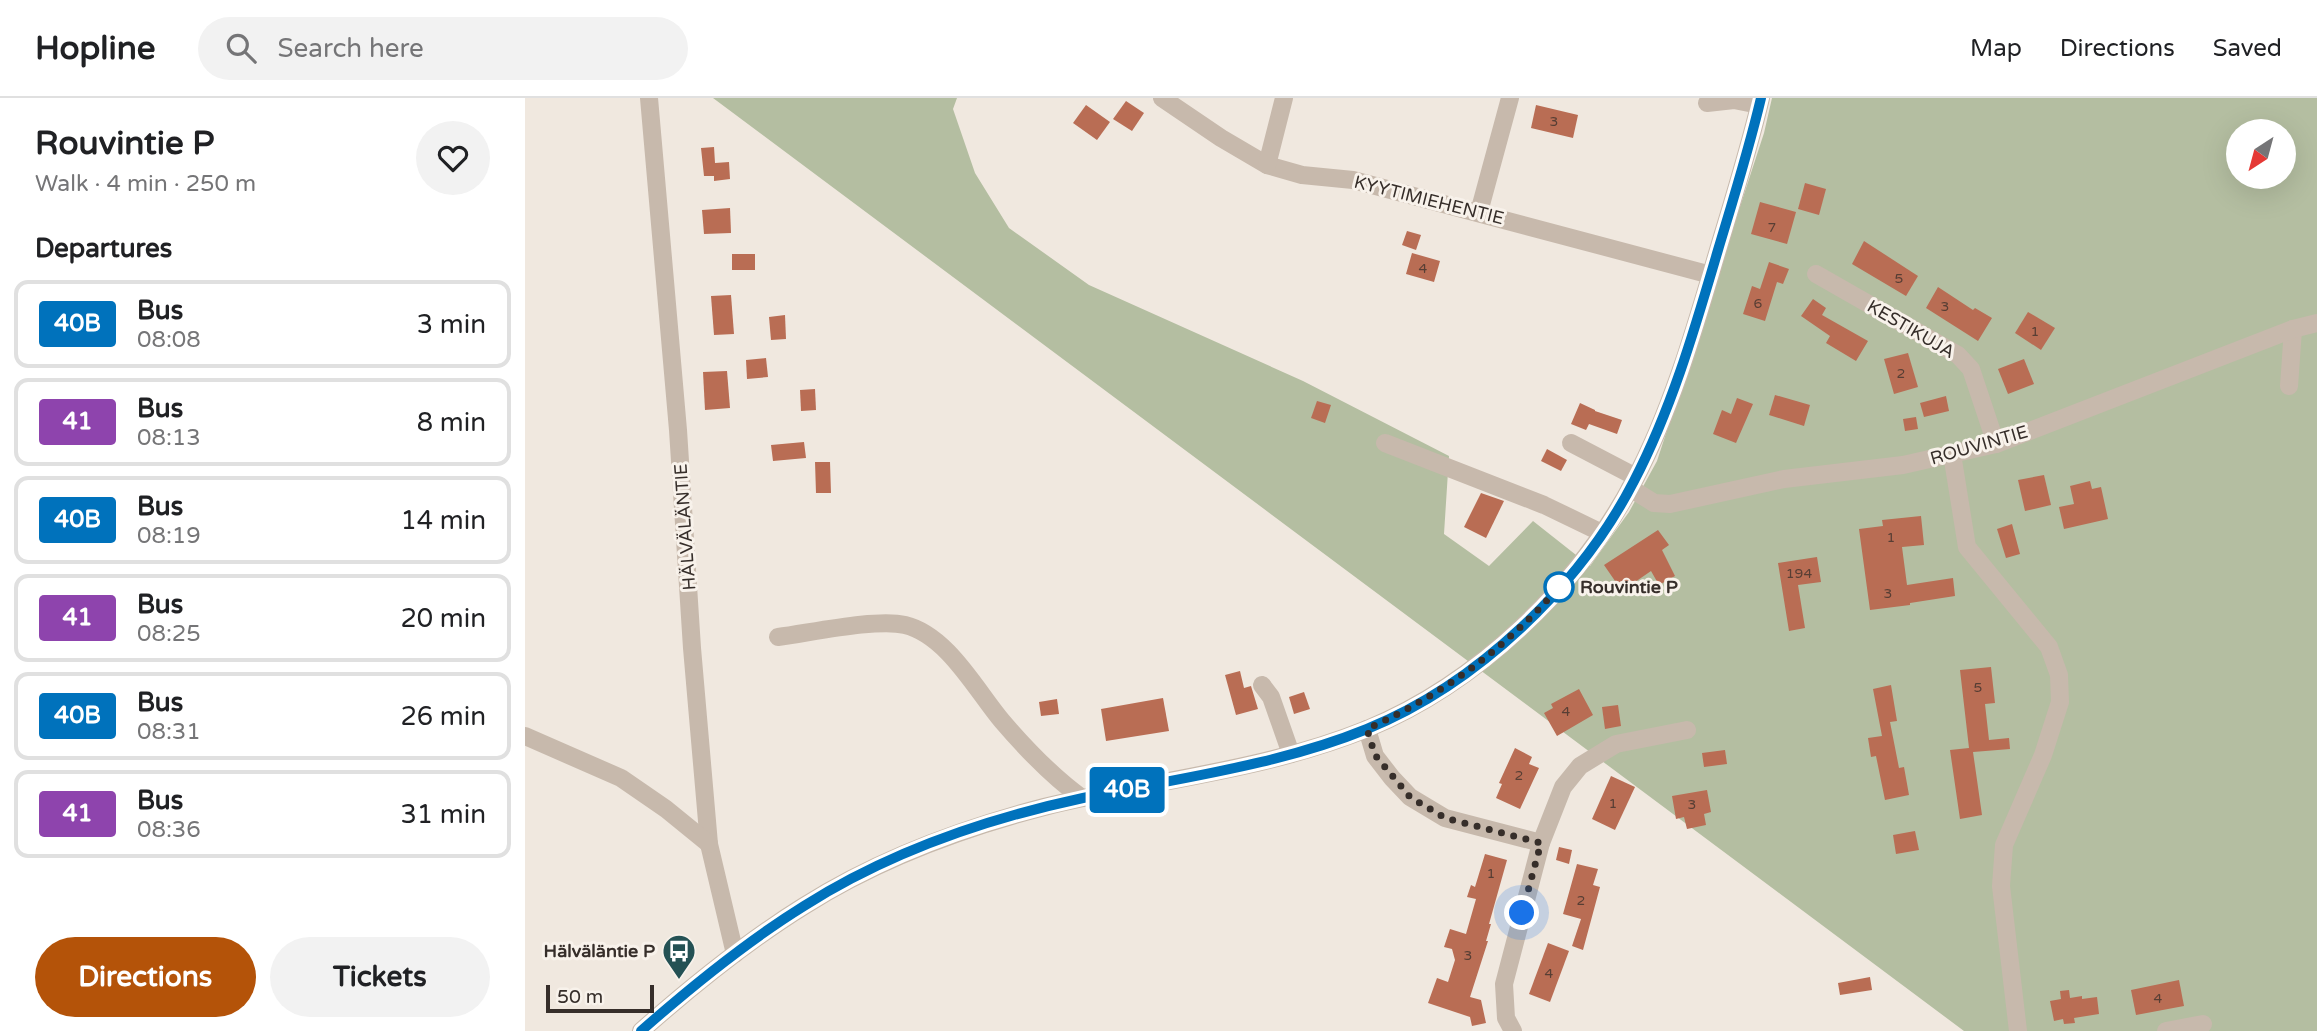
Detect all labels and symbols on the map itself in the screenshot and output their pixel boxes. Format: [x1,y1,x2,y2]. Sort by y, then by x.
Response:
house number: 3 [1550,113,1558,130]
north arrow [2226,119,2296,189]
street label: KYYTIMIEHENTIE [1352,171,1506,229]
house number: 7 [1768,219,1776,236]
house number: 4 [1419,260,1428,277]
house number: 5 [1895,270,1903,287]
house number: 6 [1754,295,1763,312]
street label: KESTIKUJA [1863,295,1959,363]
house number: 3 [1941,298,1949,315]
house number: 1 [2031,323,2039,340]
house number: 2 [1897,365,1905,382]
street label: ROUVINTIE [1928,421,2030,469]
street label: HÄLVÄLÄNTIE [670,463,700,591]
house number: 1 [1887,529,1895,546]
house number: 194 [1786,565,1812,582]
marker: Rouvintie P [1544,572,1574,602]
place label: Rouvintie P [1580,576,1678,598]
house number: 3 [1884,585,1892,602]
house number: 5 [1974,679,1982,696]
house number: 4 [1562,703,1571,720]
line badge: 40B [1087,767,1167,813]
house number: 2 [1515,767,1523,784]
house number: 1 [1609,795,1617,812]
house number: 3 [1688,796,1696,813]
house number: 1 [1487,865,1495,882]
house number: 2 [1577,892,1585,909]
your location [1504,895,1539,930]
bus stop icon: Hälväläntie P [660,932,698,981]
place label: Hälväläntie P [544,940,655,962]
house number: 3 [1464,947,1472,964]
house number: 4 [1545,965,1554,982]
scale bar [546,982,655,1014]
house number: 4 [2154,990,2163,1007]

